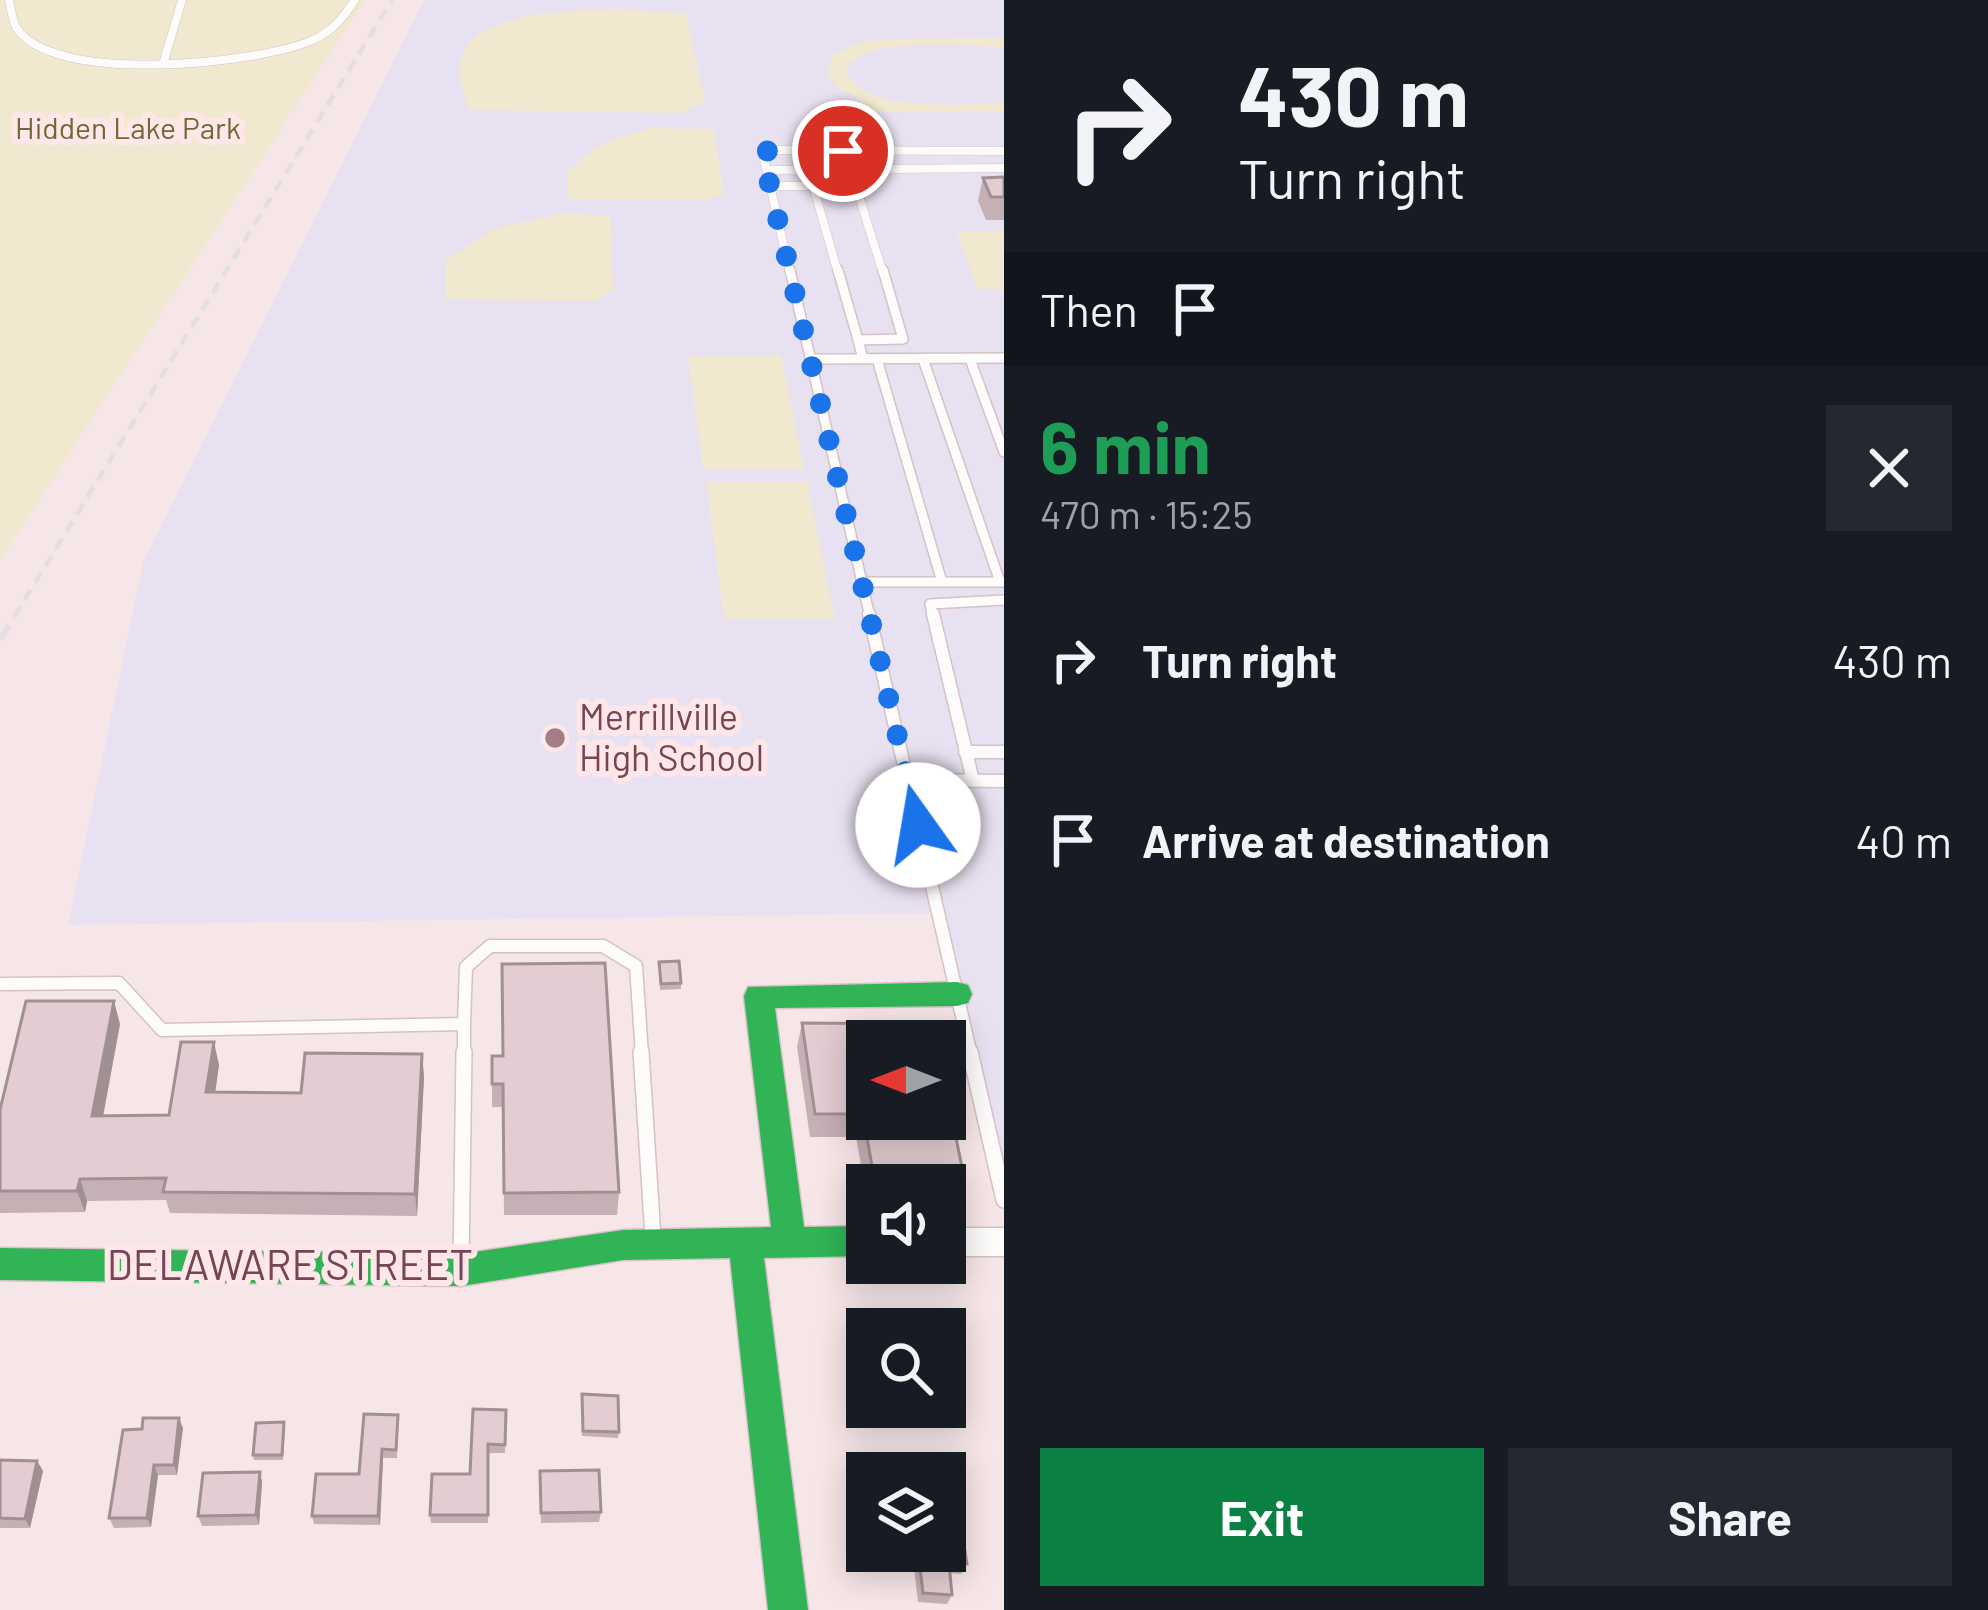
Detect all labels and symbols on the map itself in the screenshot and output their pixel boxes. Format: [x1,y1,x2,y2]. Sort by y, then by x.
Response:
pin [792,100,894,202]
park label: Hidden Lake Park [15,109,241,145]
place label: Merrillville High School [579,694,764,778]
marker: Merrillville High School [542,725,568,751]
position arrow [855,762,981,888]
north arrow [846,1020,966,1140]
street label: DELAWARE STREET [107,1238,473,1288]

